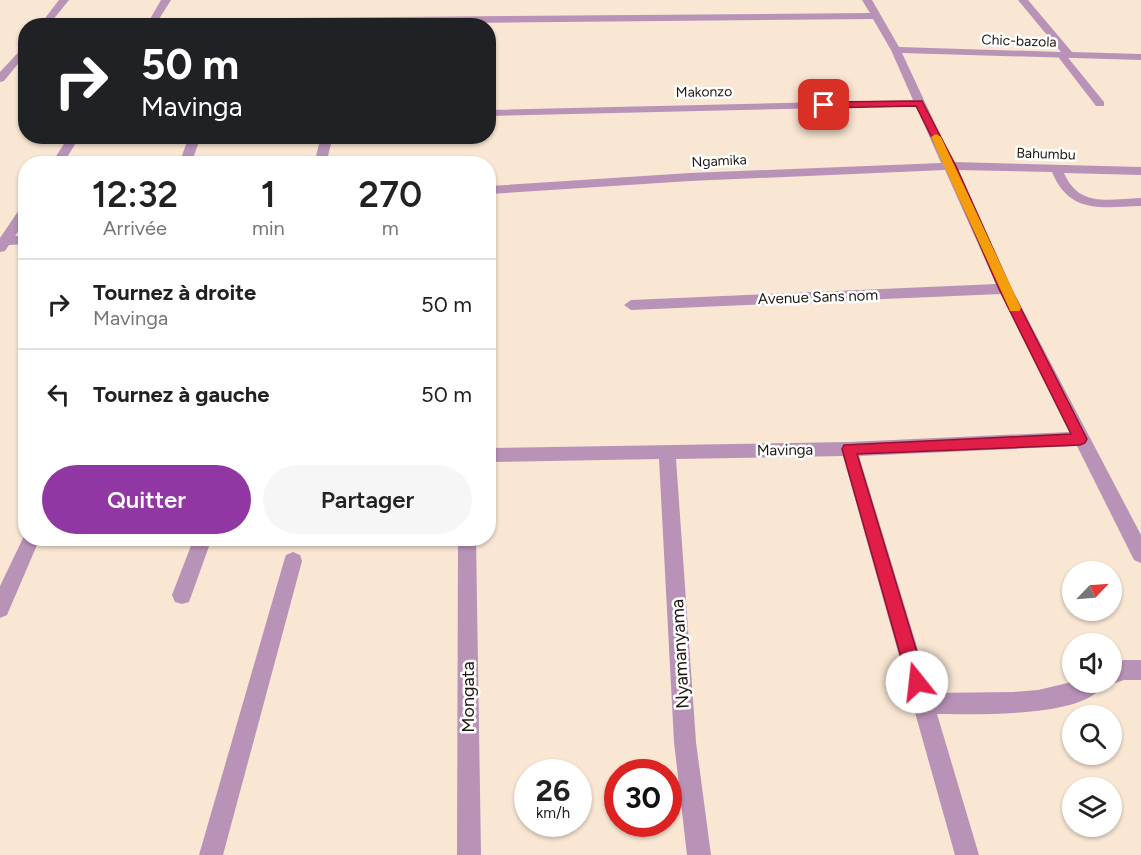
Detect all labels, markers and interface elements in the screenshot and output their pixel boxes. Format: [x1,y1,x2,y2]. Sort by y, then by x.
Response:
street label: Chic-bazola [981,31,1057,51]
text: 50 m [141,39,239,90]
icon: right [42,42,120,120]
pin [798,79,849,130]
street label: Makonzo [676,83,732,101]
icon: arrive [807,88,840,121]
text: Mavinga [141,90,242,123]
street label: Bahumbu [1016,144,1076,164]
street label: Ngamika [691,151,747,171]
text: 12:32 [92,173,178,216]
text: 1 [261,173,276,216]
text: 270 [359,173,422,216]
text: Arrivée [103,216,167,240]
text: min [252,216,285,240]
text: m [382,216,399,240]
text: Tournez à droite [93,279,256,306]
street label: Avenue Sans nom [758,286,878,308]
icon: right [42,288,75,321]
text: 50 m [421,291,472,318]
text: Mavinga [93,306,168,330]
icon: left [42,378,75,411]
text: Tournez à gauche [93,381,269,408]
text: 50 m [421,381,472,408]
street label: Mavinga [757,441,813,459]
button: Quitter [42,465,251,534]
button: Partager [263,465,472,534]
north arrow [1062,561,1122,621]
map controls [1062,561,1122,837]
street label: Nyamanyama [666,599,694,709]
button: sound [1062,633,1122,693]
position arrow [885,650,949,714]
street label: Mongata [457,661,479,733]
button: search [1062,705,1122,765]
speed limit sign: 30 [604,759,682,837]
text: 26 [536,772,570,809]
button: layers [1062,777,1122,837]
text: km/h [536,804,570,822]

